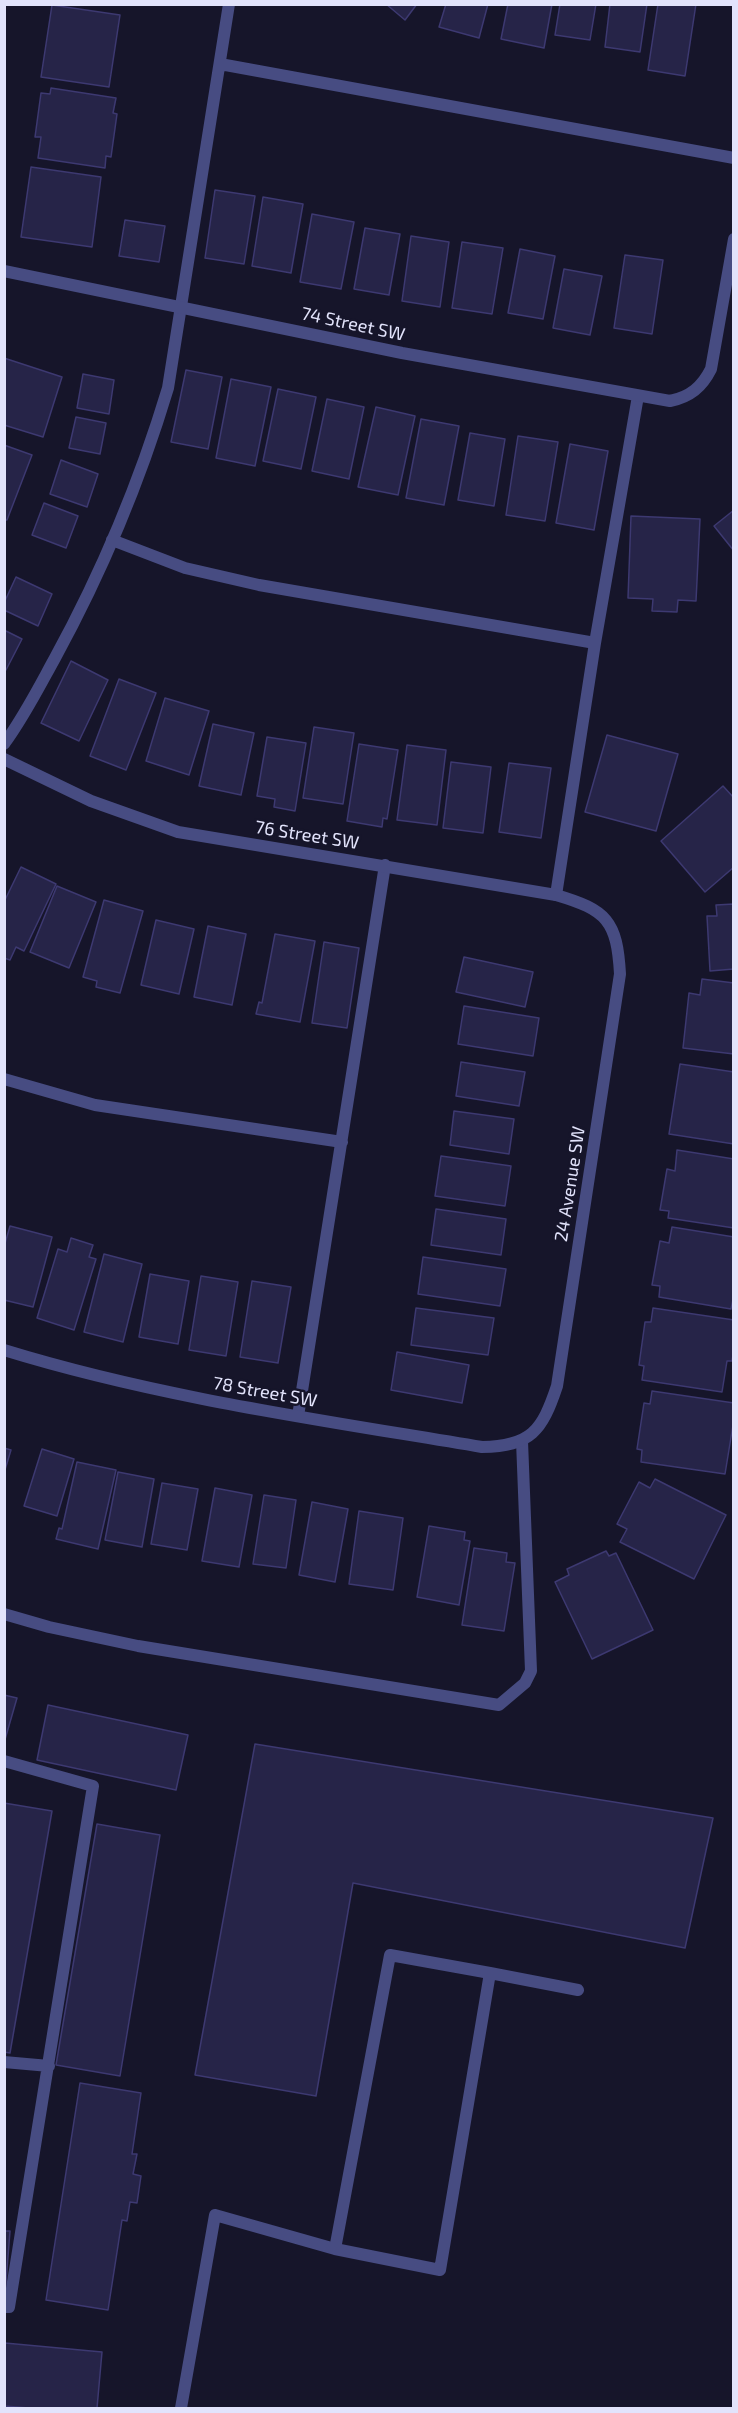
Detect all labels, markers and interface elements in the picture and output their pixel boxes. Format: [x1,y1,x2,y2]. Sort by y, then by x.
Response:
street label: 74 Street SW [299,302,407,346]
street label: 76 Street SW [254,816,360,854]
street label: 24 Avenue SW [550,1125,590,1243]
street label: 78 Street SW [211,1372,319,1412]

